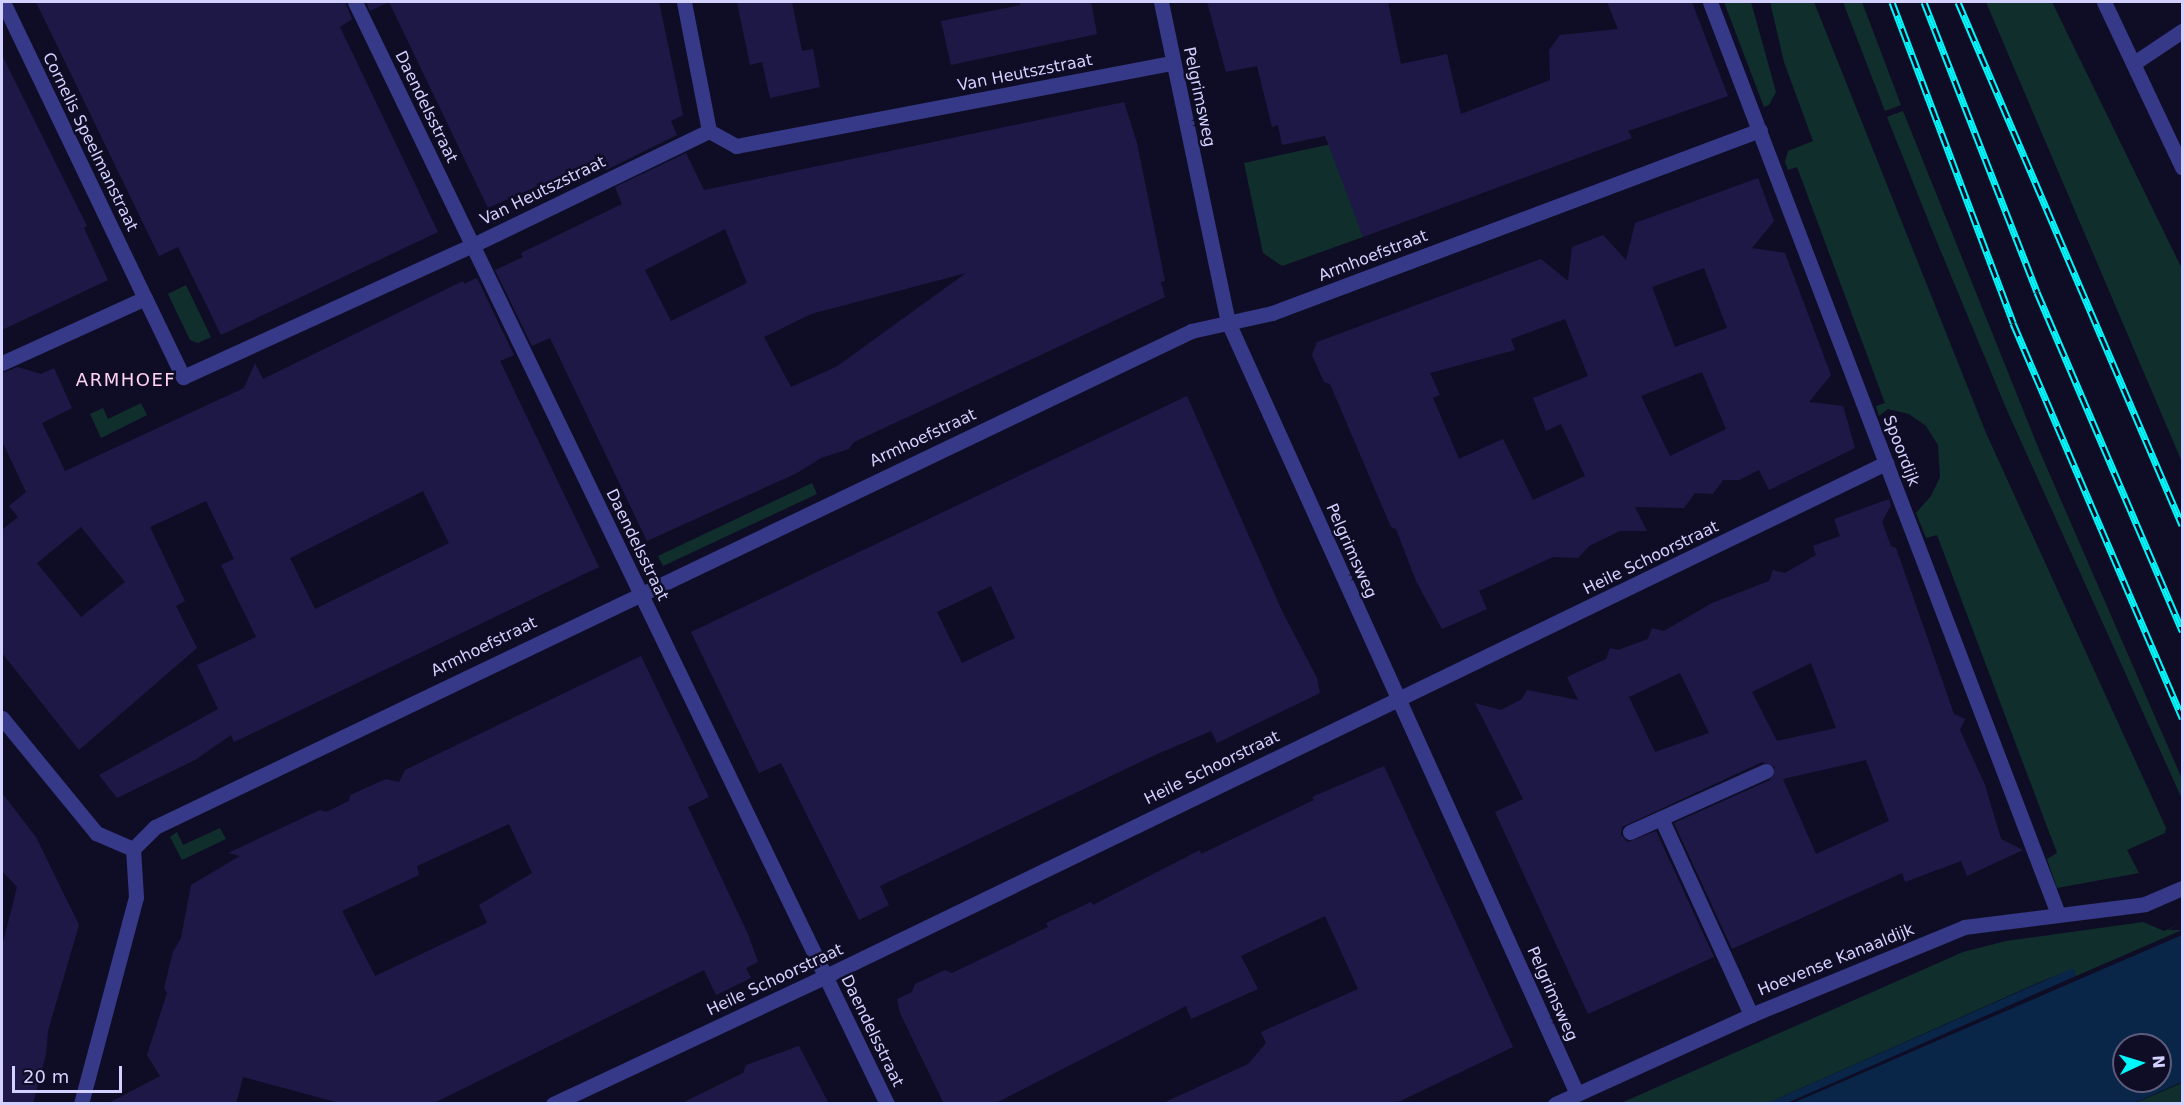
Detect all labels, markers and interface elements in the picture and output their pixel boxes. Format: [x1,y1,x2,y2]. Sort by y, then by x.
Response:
street label: Pelgrimsweg [1179,45,1219,149]
street label: Daendelsstraat [391,48,461,166]
street label: Cornelis Speelmanstraat [38,49,142,235]
street label: Van Heutszstraat [956,51,1094,95]
street label: Van Heutszstraat [477,152,609,230]
street label: Armhoefstraat [1316,226,1430,286]
district label: ARMHOEF [76,369,176,391]
street label: Armhoefstraat [867,405,979,471]
street label: Spoordijk [1879,413,1923,489]
street label: Daendelsstraat [602,486,672,604]
street label: Pelgrimsweg [1322,501,1380,601]
street label: Heile Schoorstraat [1580,517,1722,599]
street label: Armhoefstraat [428,613,540,681]
street label: Heile Schoorstraat [1141,727,1283,809]
street label: Hoevense Kanaaldijk [1755,920,1917,1000]
street label: Heile Schoorstraat [704,940,846,1020]
street label: Pelgrimsweg [1523,944,1581,1044]
street label: Daendelsstraat [837,972,907,1090]
north arrow [2112,1033,2172,1093]
scale bar [15,1054,124,1092]
text: N [2149,1054,2168,1069]
text: 20 m [23,1066,69,1087]

